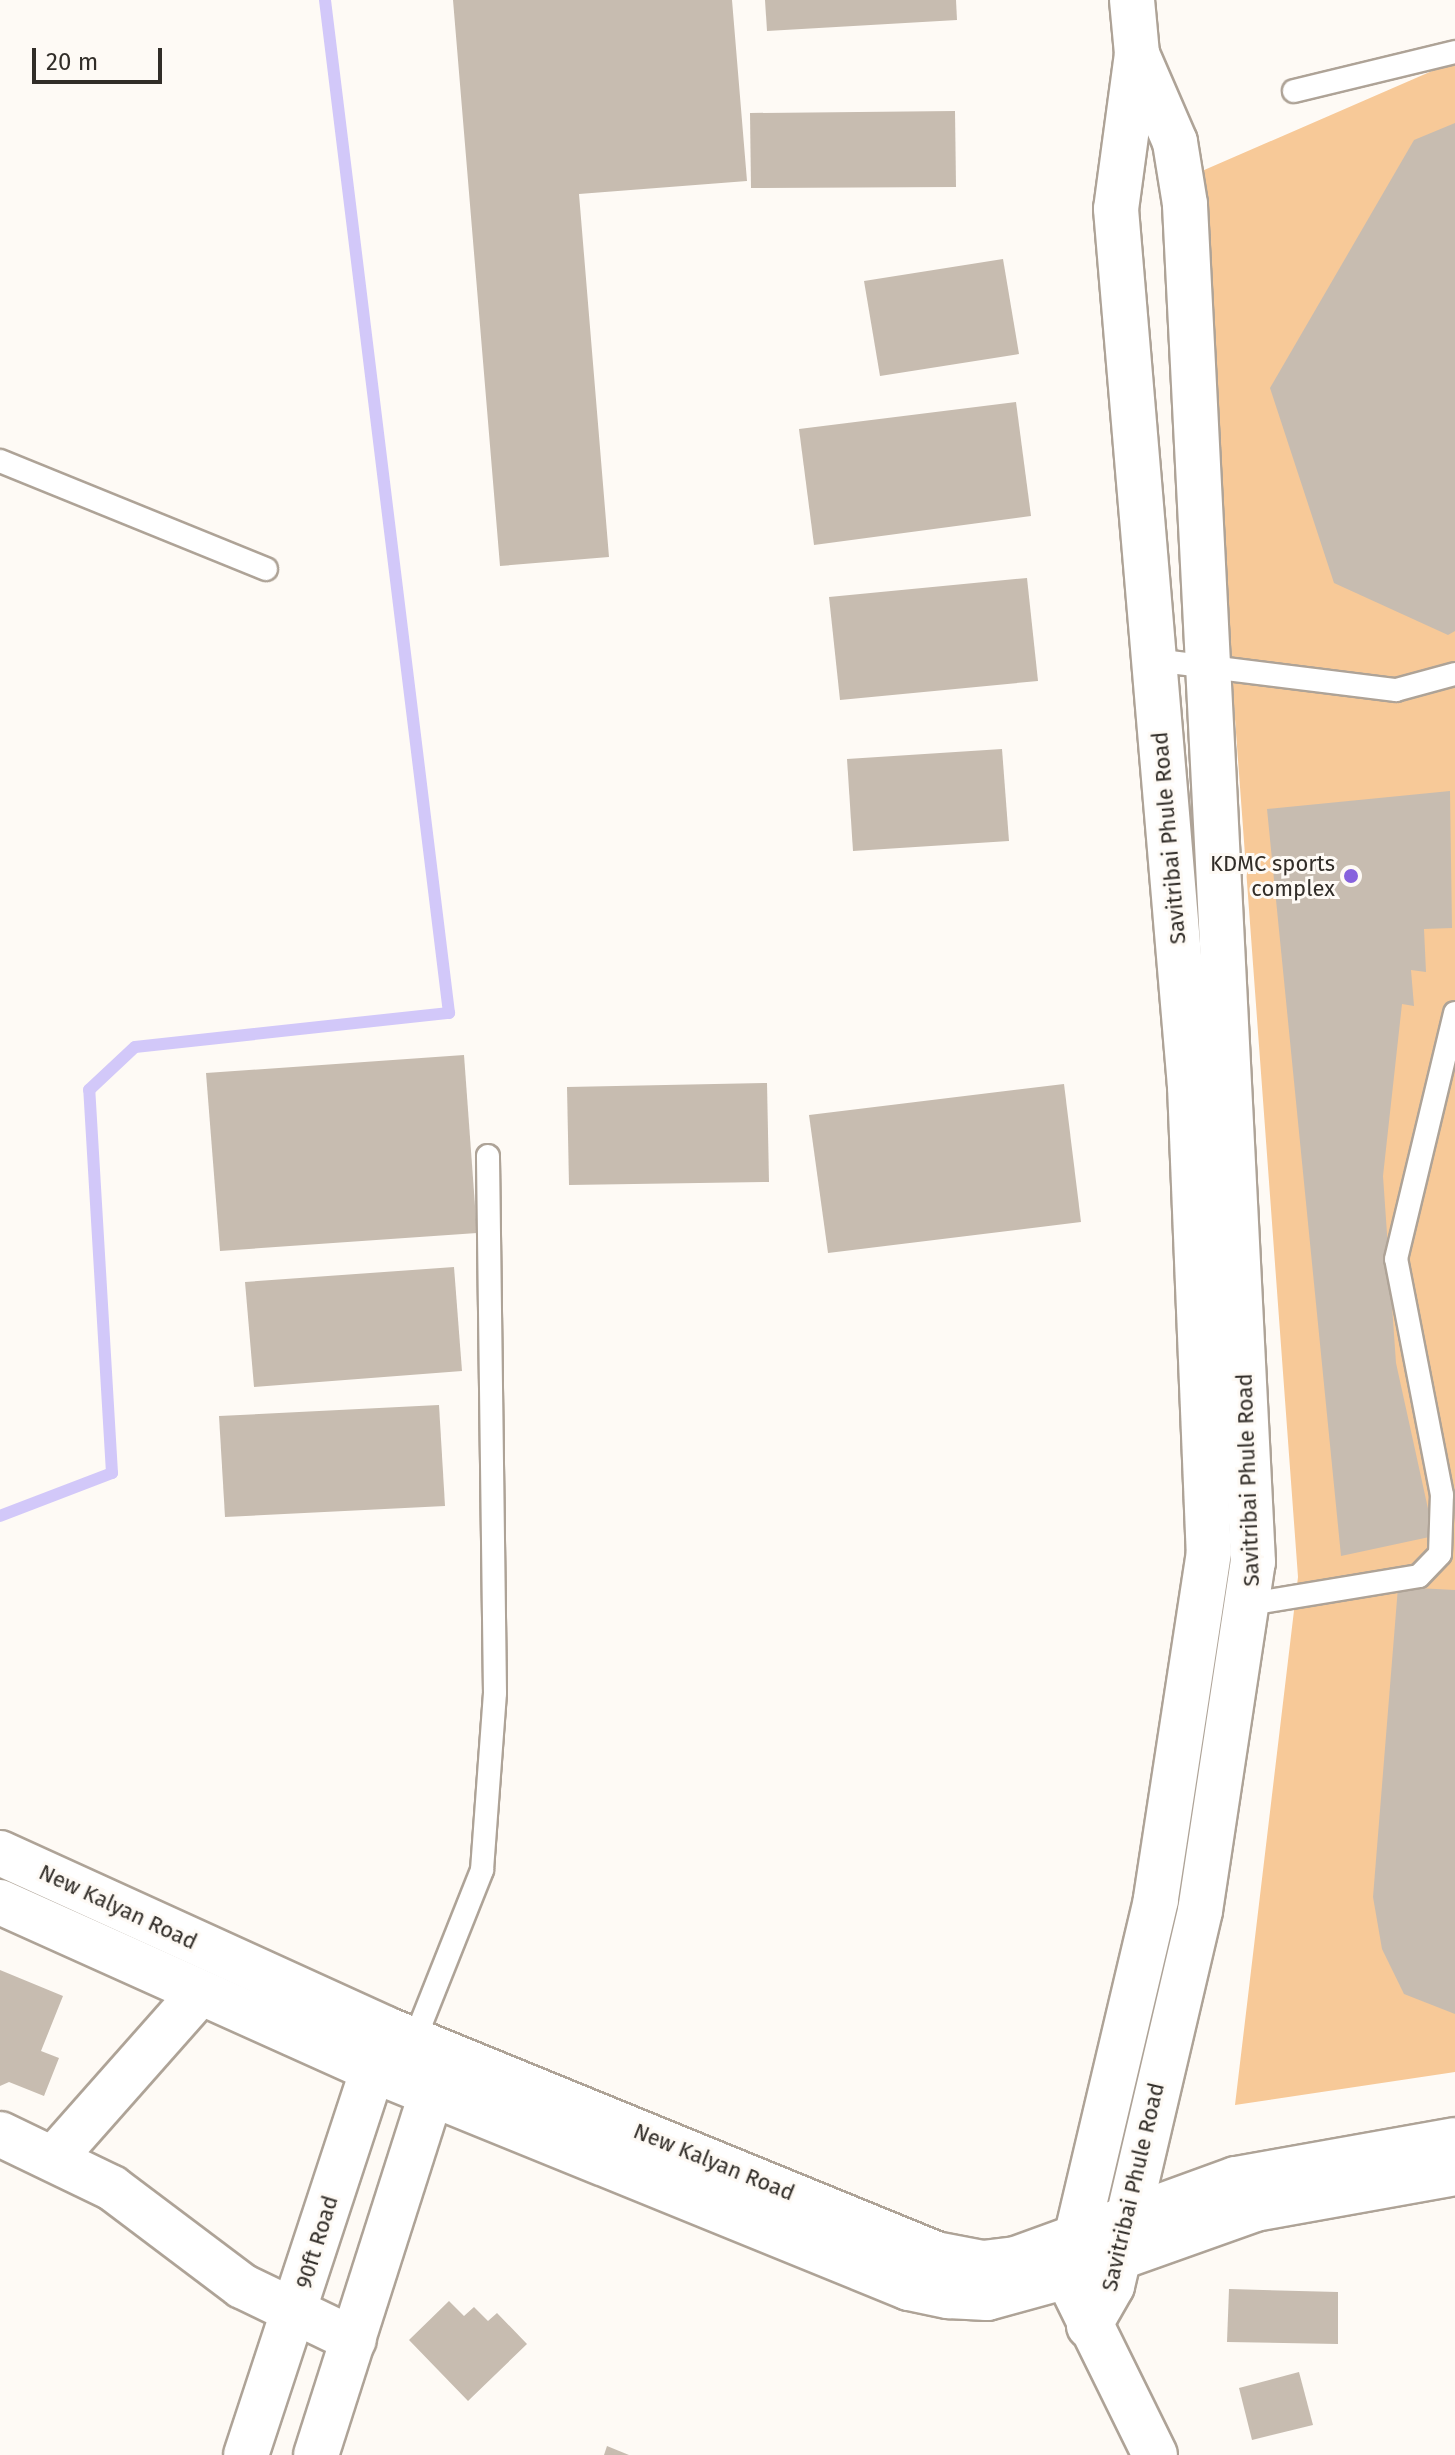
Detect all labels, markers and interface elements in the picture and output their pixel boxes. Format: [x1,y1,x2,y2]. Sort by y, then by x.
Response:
scale bar [36,32,166,82]
text: 20 m [46,48,98,76]
street label: Savitribai Phule Road [1147,731,1191,945]
place label: KDMC sports complex [1210,850,1335,902]
marker: KDMC sports complex [1342,867,1360,885]
street label: Savitribai Phule Road [1231,1373,1265,1587]
street label: New Kalyan Road [35,1859,201,1955]
street label: Savitribai Phule Road [1096,2080,1170,2294]
street label: New Kalyan Road [630,2118,798,2206]
street label: 90ft Road [290,2192,344,2292]

